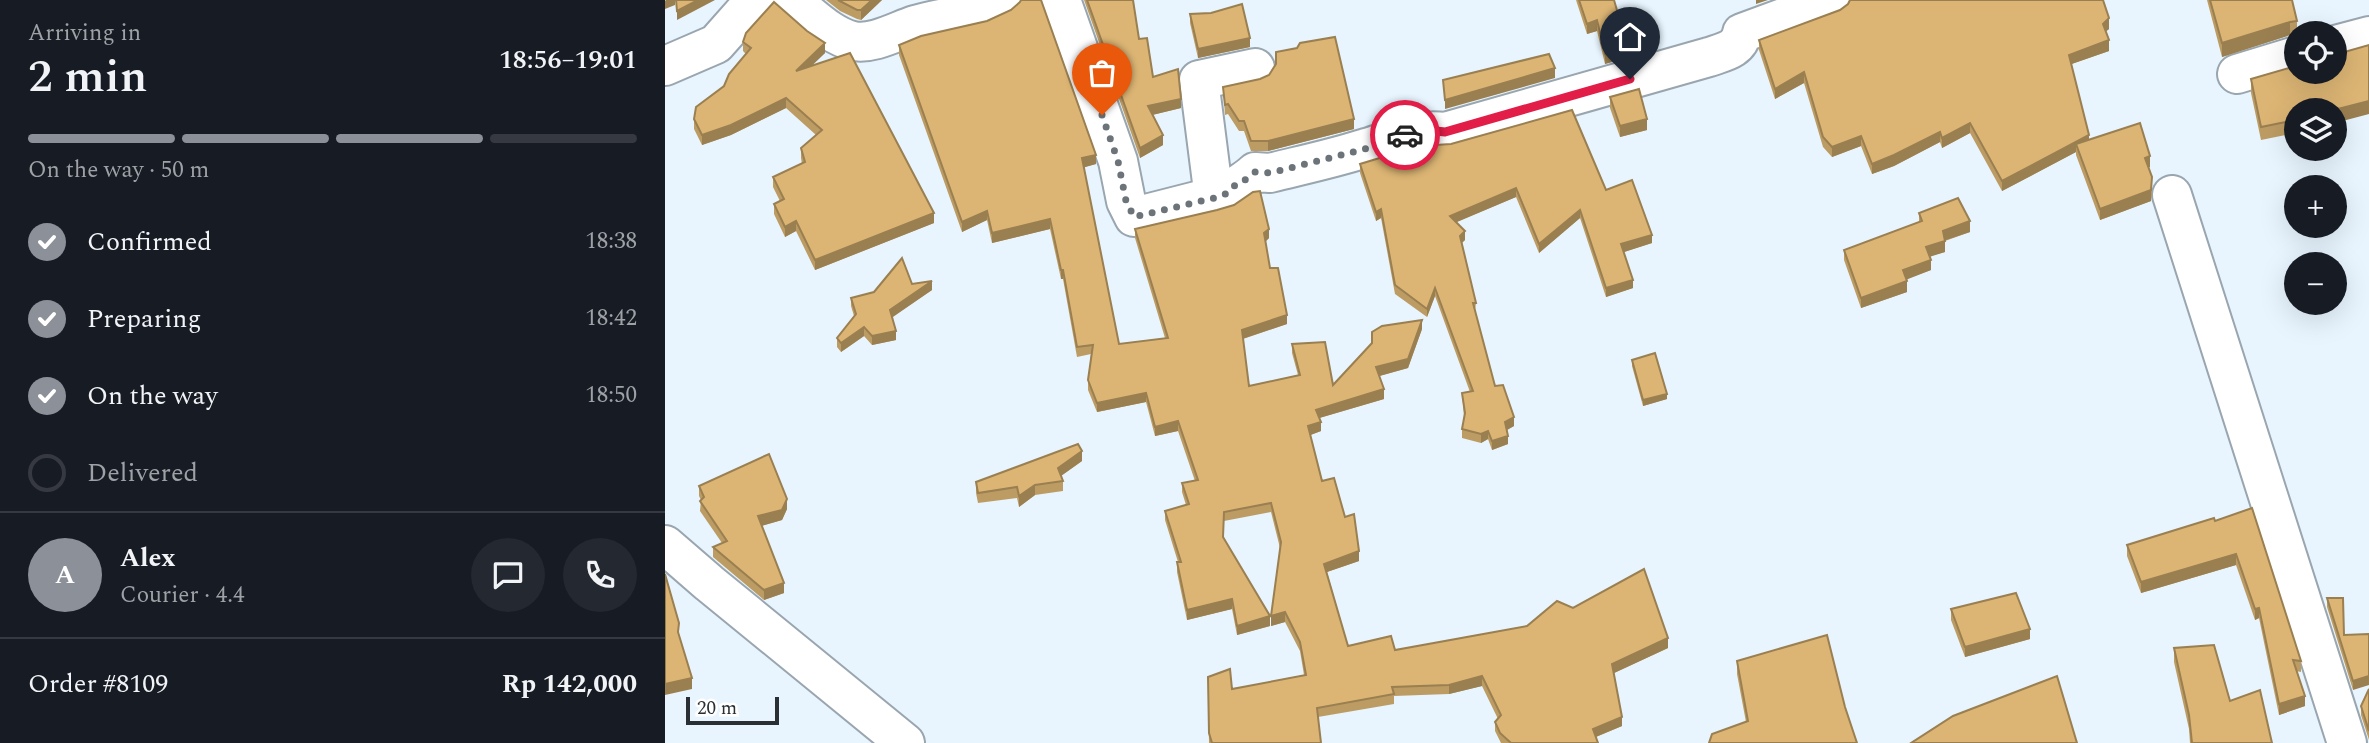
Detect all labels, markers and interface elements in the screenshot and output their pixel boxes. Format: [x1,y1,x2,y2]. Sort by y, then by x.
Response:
pin [1600,7,1660,79]
text: Arriving in [28,16,141,51]
icon: home [1611,18,1649,56]
map controls [2284,21,2347,315]
button: locate [2284,21,2347,84]
text: 18:56–19:01 [499,40,637,80]
text: 2 min [28,42,147,112]
pin [1072,43,1132,115]
icon: bag [1083,54,1121,92]
button: layers [2284,98,2347,161]
courier [1370,100,1440,170]
icon: car [1386,116,1424,154]
text: On the way · 50 m [28,153,209,188]
button: + [2284,175,2347,238]
text: Confirmed [87,222,212,262]
icon: check [28,223,66,261]
text: 18:38 [585,224,637,259]
button: − [2284,252,2347,315]
text: Preparing [87,299,201,339]
icon: check [28,300,66,338]
text: 18:42 [585,301,637,336]
text: On the way [87,376,218,416]
icon: check [28,377,66,415]
text: 18:50 [585,378,637,413]
text: Delivered [87,453,198,493]
text: Alex [120,538,175,578]
button: chat [471,538,545,612]
button: phone [563,538,637,612]
text: A [55,555,75,595]
text: Courier · 4.4 [120,578,245,613]
text: Order #8109 [28,664,168,704]
text: Rp 142,000 [502,664,637,704]
scale bar [686,694,779,726]
text: 20 m [697,694,737,723]

